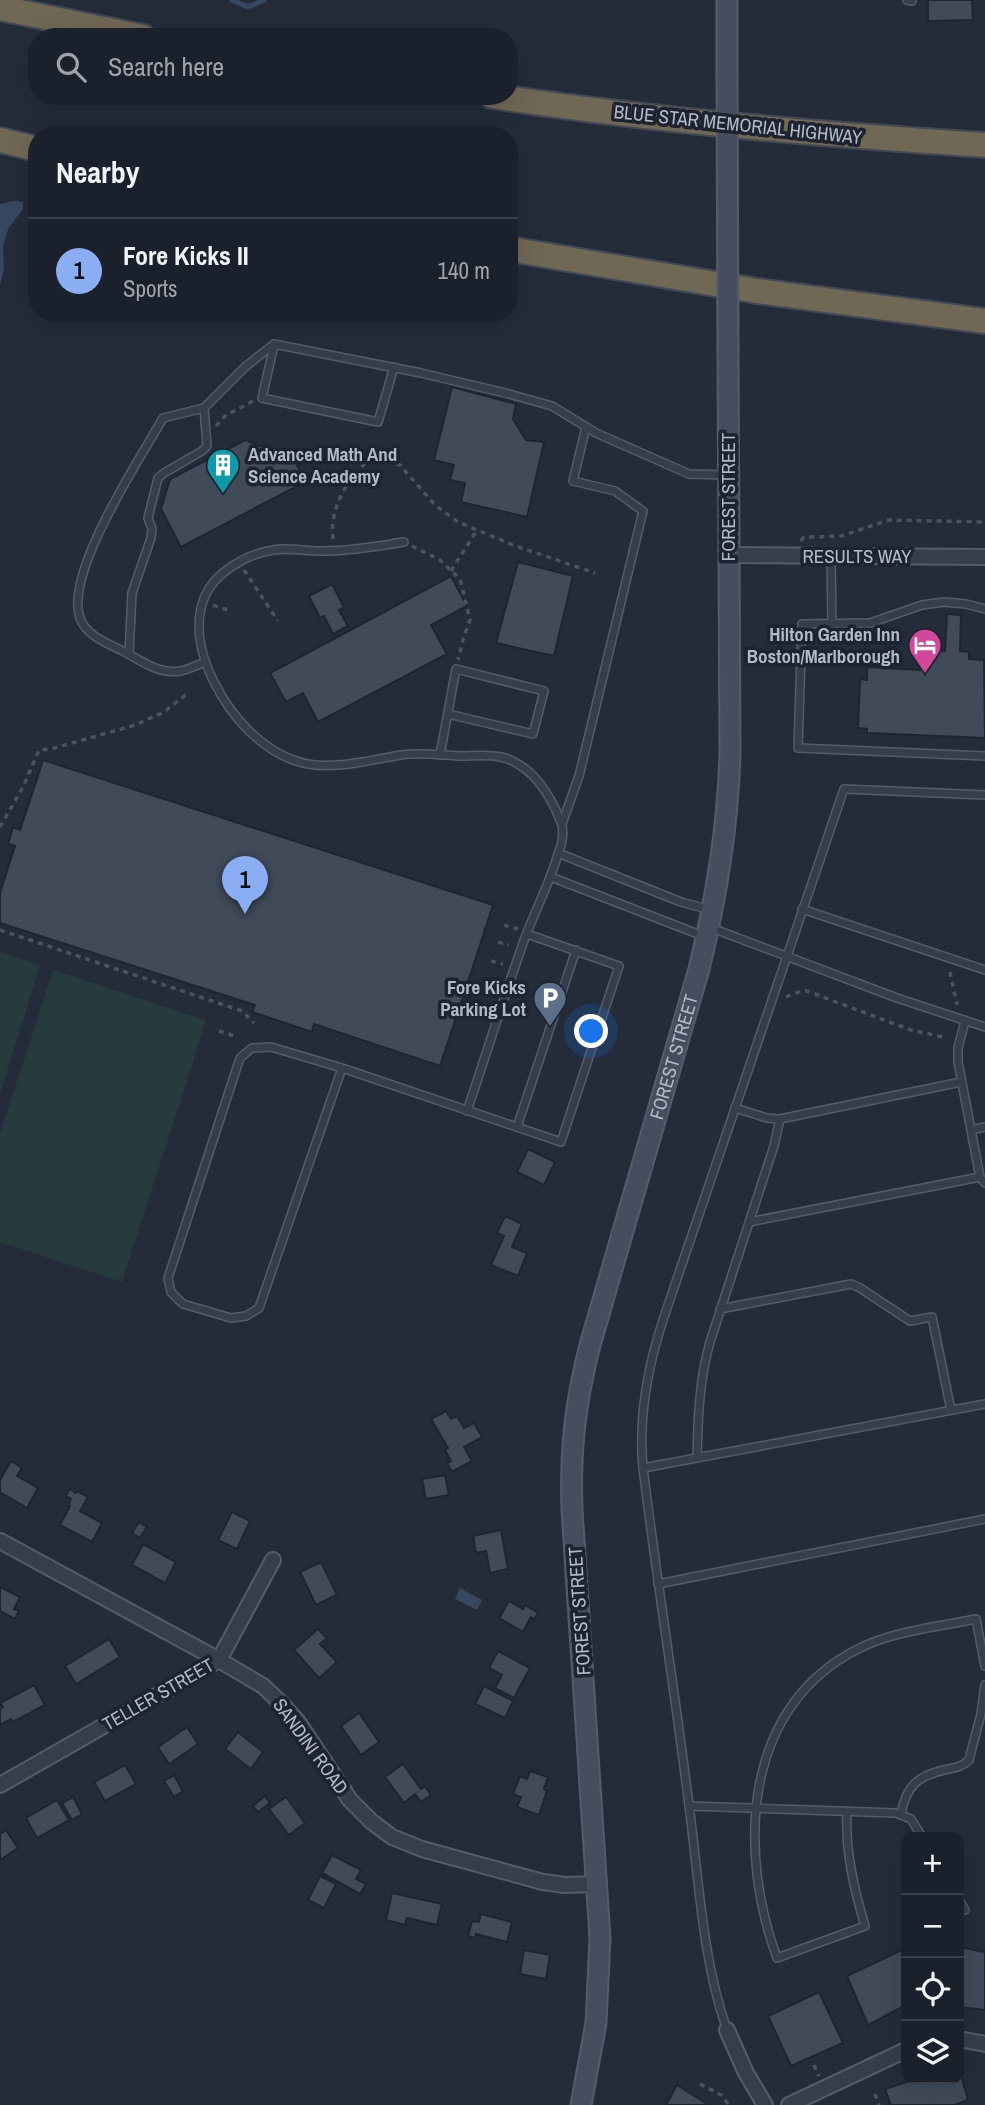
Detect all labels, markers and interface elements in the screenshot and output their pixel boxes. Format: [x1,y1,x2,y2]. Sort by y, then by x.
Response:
search box [28,28,518,105]
icon: search [52,48,90,86]
text: Search here [108,49,224,84]
street label: BLUE STAR MEMORIAL HIGHWAY [613,98,864,150]
text: Nearby [56,152,139,192]
text: Fore Kicks II [123,238,249,273]
text: 1 [74,255,84,286]
text: 140 m [438,255,490,286]
text: Sports [123,273,178,304]
street label: FOREST STREET [715,432,741,561]
place label: Advanced Math And Science Academy [248,441,397,489]
building icon: Advanced Math And Science Academy [204,446,242,495]
street label: RESULTS WAY [803,543,912,569]
place label: Hilton Garden Inn Boston/Marlborough [747,621,900,669]
hotel icon: Hilton Garden Inn Boston/Marlborough [906,626,944,675]
pin: 1 [222,856,268,914]
place label: Fore Kicks Parking Lot [440,974,526,1022]
parking icon: Fore Kicks Parking Lot [531,979,569,1028]
street label: FOREST STREET [643,991,704,1122]
your location [574,1014,608,1048]
street label: FOREST STREET [562,1545,596,1676]
street label: TELLER STREET [98,1651,219,1736]
street label: SANDINI ROAD [267,1693,355,1799]
map controls [901,1832,964,2084]
button: + [901,1832,964,1895]
button: − [901,1895,964,1958]
button: locate [901,1958,964,2021]
button: layers [901,2021,964,2084]

